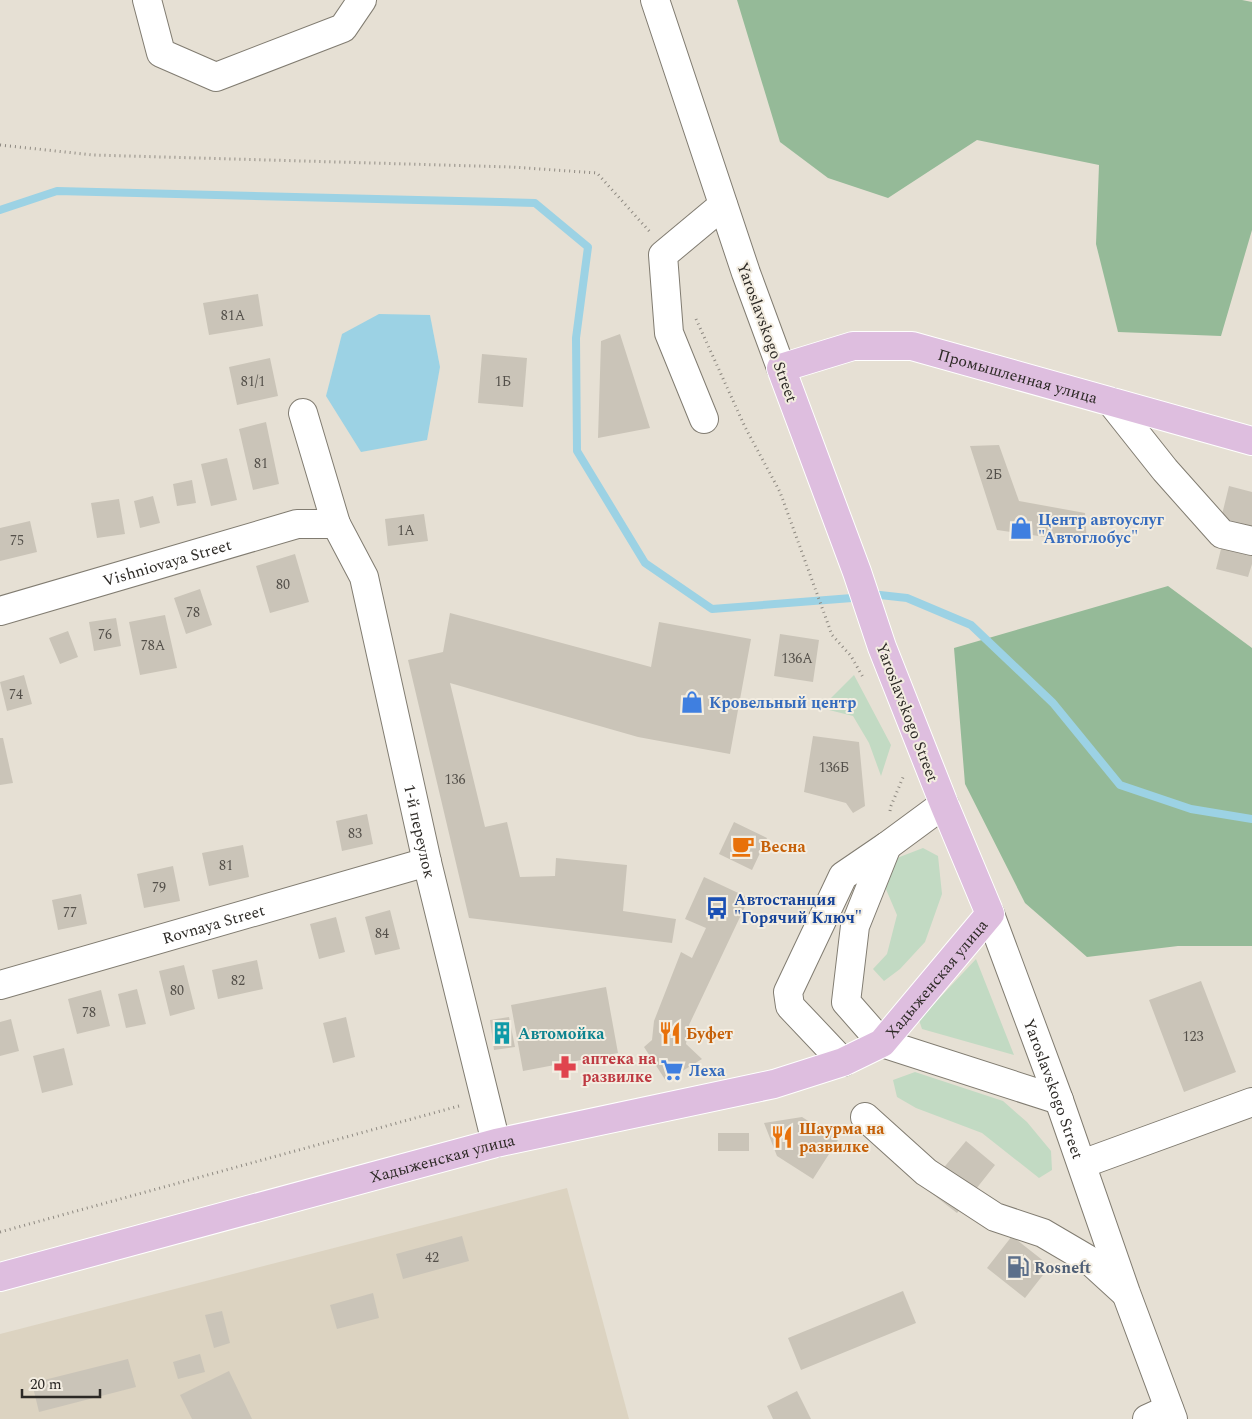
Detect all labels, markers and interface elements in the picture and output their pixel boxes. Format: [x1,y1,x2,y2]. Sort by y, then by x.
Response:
street label: Yaroslavskogo Street [731,259,804,406]
house number: 81А [221,305,246,326]
street label: Промышленная улица [935,343,1100,410]
house number: 81/1 [241,371,265,392]
house number: 1Б [495,371,511,392]
house number: 81 [254,453,268,474]
house number: 2Б [986,464,1002,485]
place label: Центр автоуслуг "Автоглобус" [1038,508,1164,550]
shop icon: Центр автоуслуг "Автоглобус" [1008,515,1034,541]
house number: 1А [397,520,415,541]
house number: 75 [10,530,24,551]
street label: Vishniovaya Street [100,533,235,593]
house number: 80 [276,574,290,595]
house number: 78 [186,602,200,623]
house number: 76 [98,624,112,645]
house number: 78А [141,635,166,656]
street label: Yaroslavskogo Street [869,639,945,786]
house number: 136А [781,648,813,669]
house number: 74 [9,684,23,705]
shop icon: Кровельный центр [679,689,705,715]
place label: Кровельный центр [709,691,856,715]
house number: 136Б [819,757,849,778]
house number: 136 [445,769,466,790]
street label: 1-й переулок [397,782,442,881]
house number: 83 [348,823,362,844]
cafe icon: Весна [730,833,756,859]
place label: Весна [760,835,806,859]
house number: 81 [219,855,233,876]
house number: 79 [152,877,166,898]
place label: Автостанция "Горячий Ключ" [734,888,862,930]
bus stop icon: Автостанция "Горячий Ключ" [704,895,730,921]
street label: Rovnaya Street [160,898,268,951]
house number: 77 [63,902,77,923]
street label: Хадыженская улица [880,914,994,1044]
house number: 84 [375,923,389,944]
house number: 82 [231,970,245,991]
house number: 80 [170,980,184,1001]
house number: 78 [82,1002,96,1023]
street label: Yaroslavskogo Street [1017,1015,1090,1163]
building icon: Автомойка [489,1020,515,1046]
restaurant icon: Буфет [657,1020,683,1046]
place label: Автомойка [518,1022,605,1046]
place label: Буфет [686,1022,733,1046]
house number: 123 [1183,1026,1204,1047]
place label: аптека на развилке [582,1047,657,1089]
pharmacy icon: аптека на развилке [552,1054,578,1080]
supermarket icon: Леха [659,1057,685,1083]
place label: Леха [689,1059,726,1083]
place label: Шаурма на развилке [799,1117,885,1159]
restaurant icon: Шаурма на развилке [769,1124,795,1150]
street label: Хадыженская улица [367,1128,517,1190]
house number: 42 [425,1247,439,1268]
fuel station icon: Rosneft [1005,1254,1031,1280]
place label: Rosneft [1034,1256,1091,1280]
scale bar [22,1366,100,1398]
text: 20 m [30,1373,62,1396]

